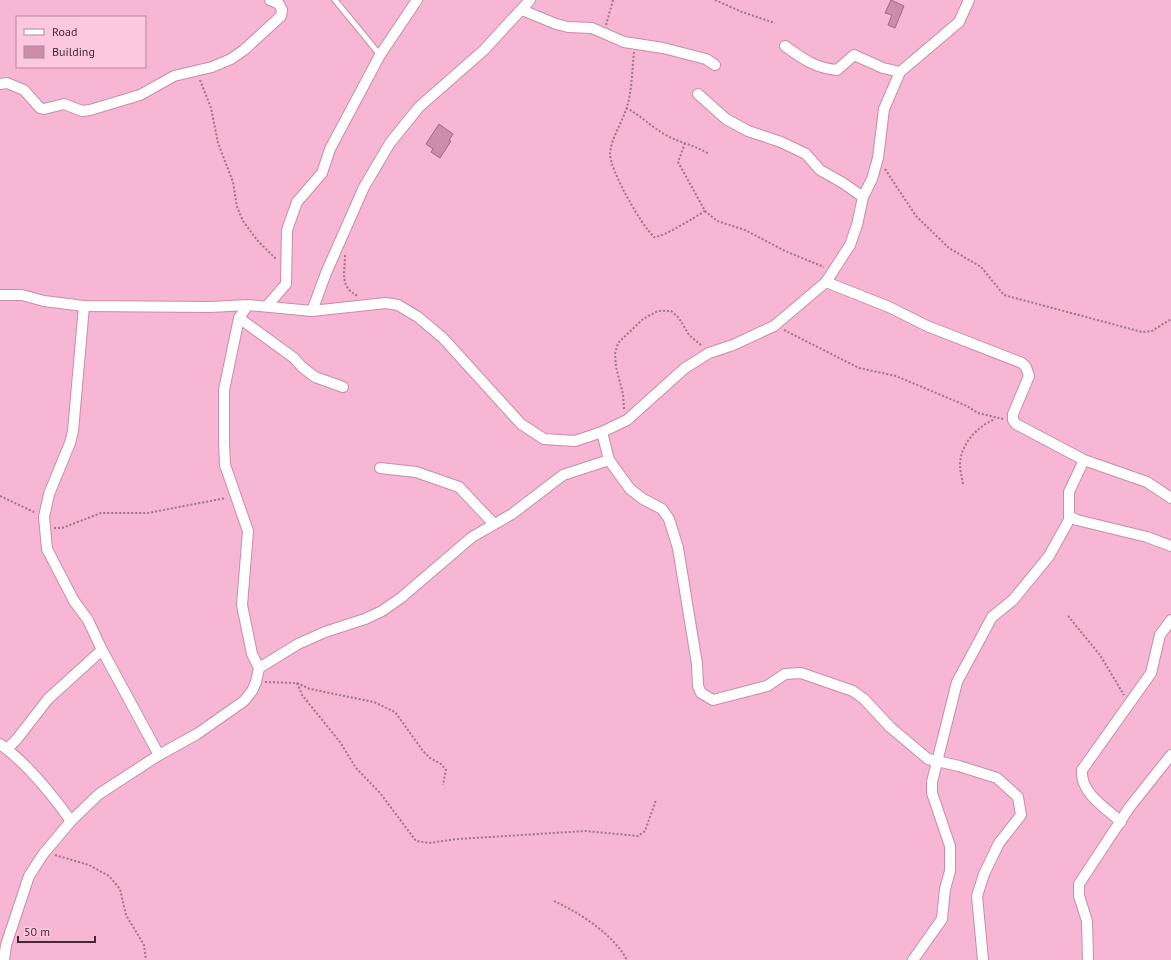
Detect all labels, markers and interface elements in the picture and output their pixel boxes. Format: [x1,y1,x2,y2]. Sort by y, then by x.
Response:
legend [16,16,146,68]
text: Road [52,24,77,39]
text: Building [52,44,95,59]
scale bar [18,918,95,944]
text: 50 m [24,924,50,939]

